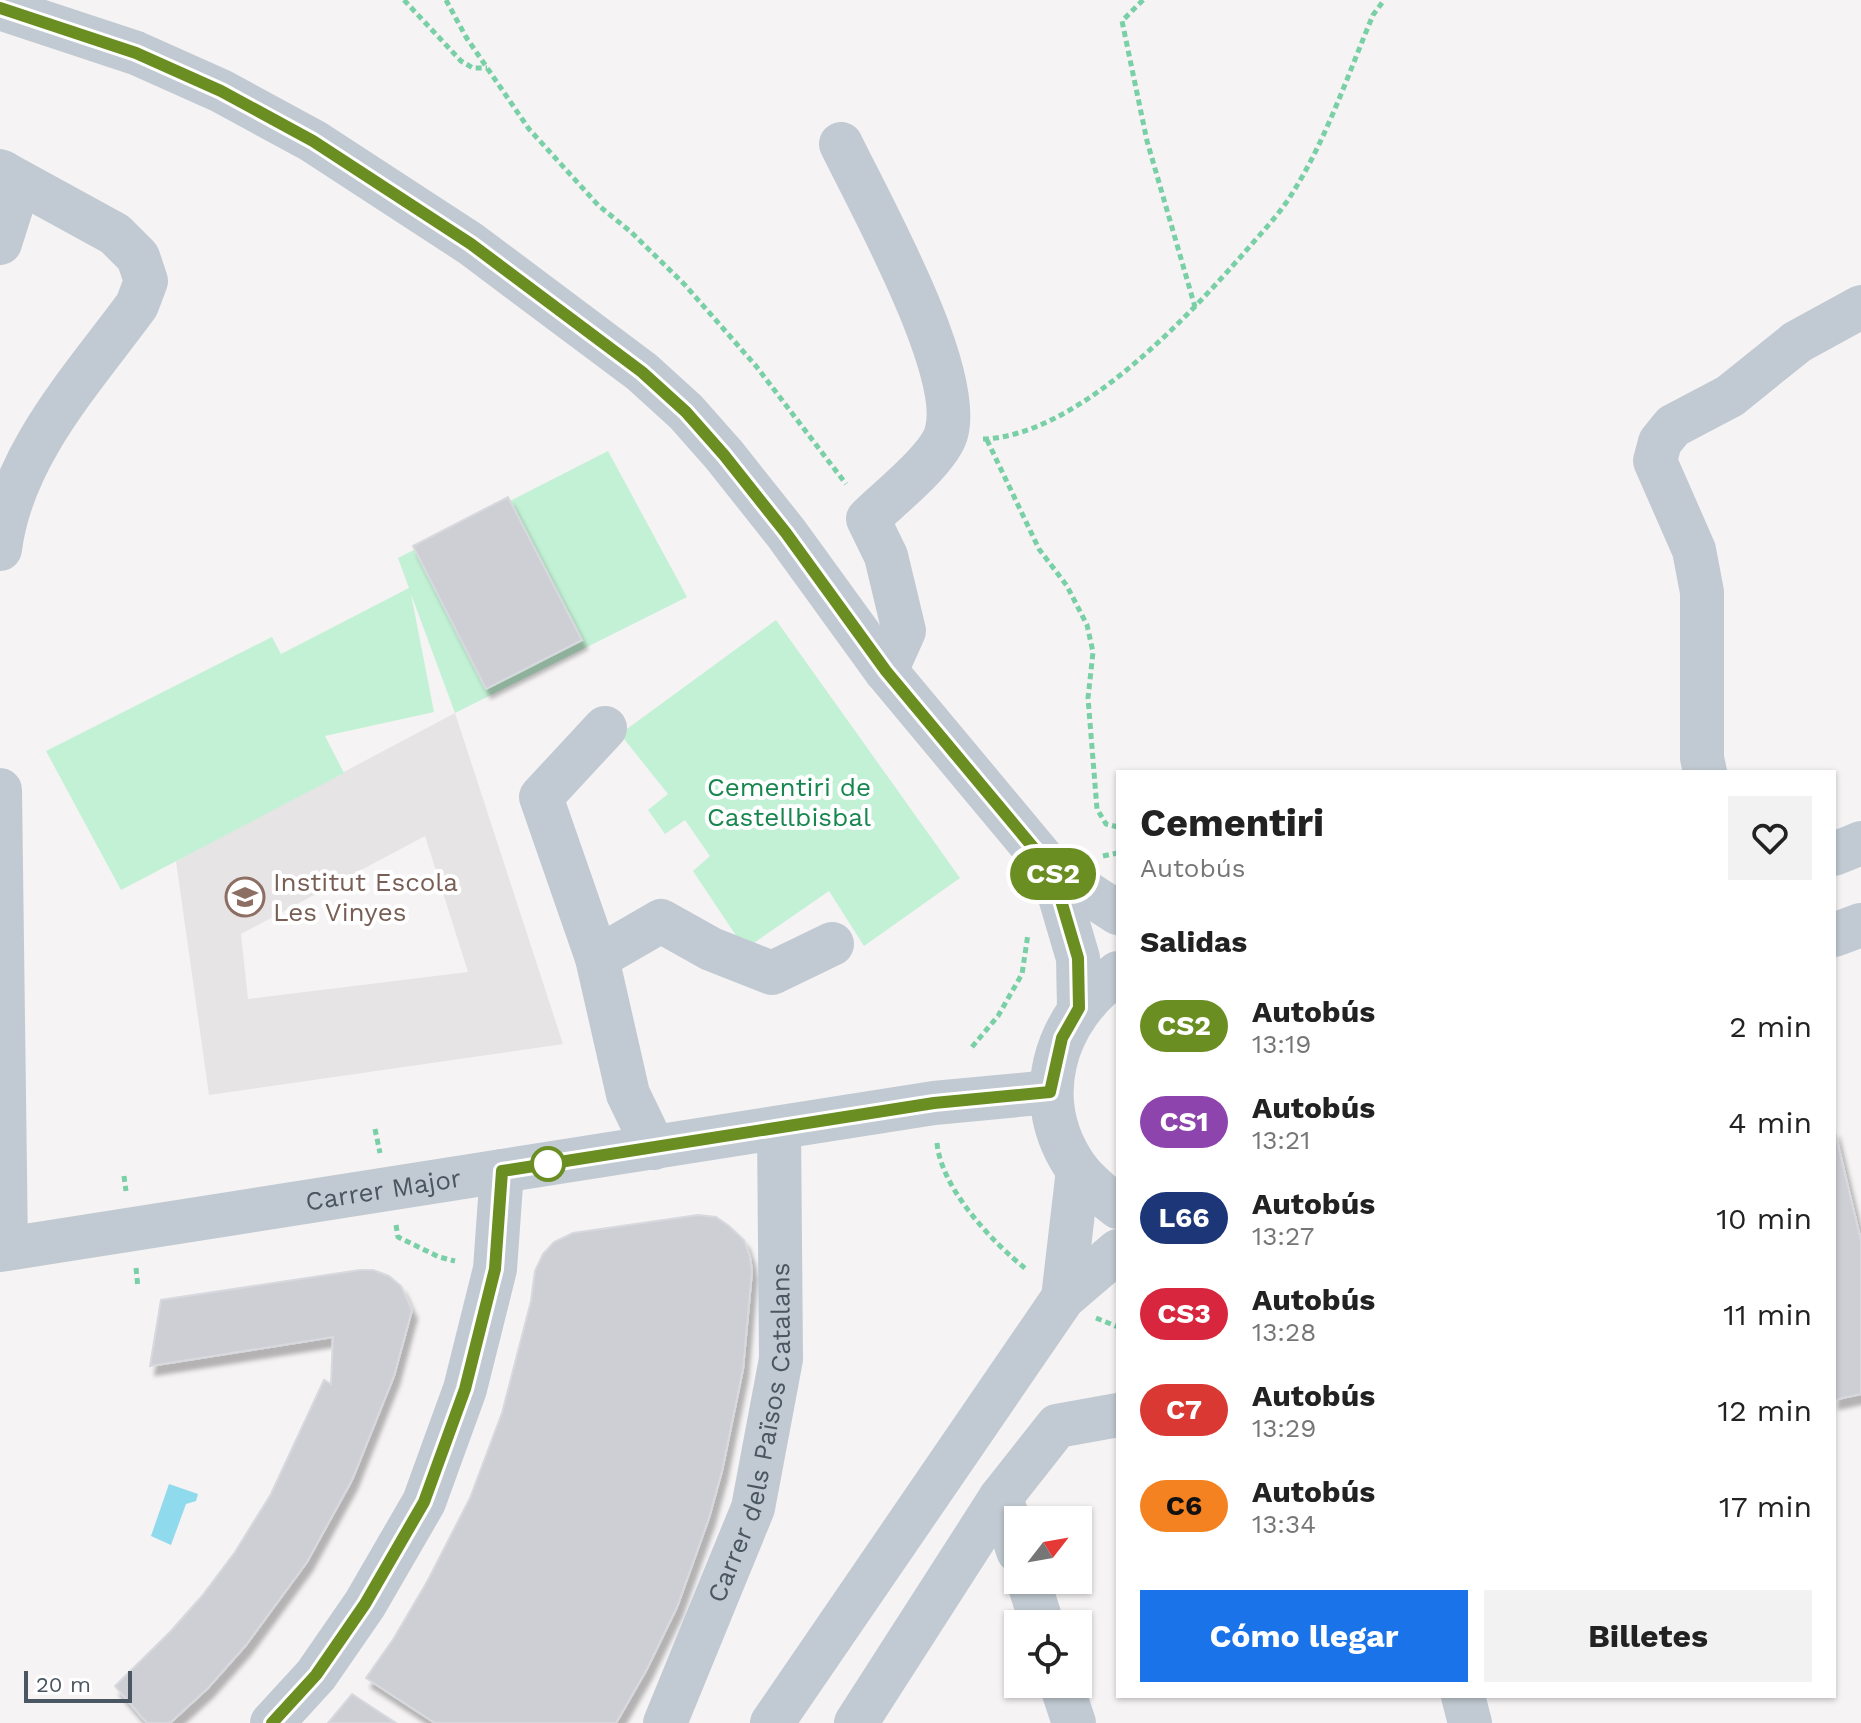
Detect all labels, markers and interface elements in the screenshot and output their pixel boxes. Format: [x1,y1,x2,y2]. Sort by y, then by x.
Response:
park label: Cementiri de Castellbisbal [707,772,871,832]
button: heart [1728,796,1812,880]
text: Cementiri [1140,801,1324,845]
line badge: CS2 [1007,848,1099,900]
text: Autobús [1140,853,1246,883]
text: CS2 [1026,857,1080,890]
place label: Institut Escola Les Vinyes [273,867,458,927]
school or university icon: Institut Escola Les Vinyes [224,876,266,918]
text: Salidas [1140,924,1247,959]
text: Autobús [1252,994,1375,1029]
text: CS2 [1157,1009,1211,1042]
text: 2 min [1729,1009,1812,1044]
text: 13:19 [1252,1029,1311,1059]
text: Autobús [1252,1090,1375,1125]
text: CS1 [1159,1105,1209,1138]
text: 4 min [1728,1105,1812,1140]
text: 13:21 [1252,1125,1310,1155]
unlabelled marker [531,1147,565,1181]
street label: Carrer Major [303,1163,463,1217]
text: Autobús [1252,1186,1375,1221]
text: L66 [1158,1201,1210,1234]
text: 10 min [1716,1201,1812,1236]
text: 13:27 [1252,1221,1314,1251]
street label: Carrer dels Països Catalans [701,1262,797,1607]
text: Autobús [1252,1282,1375,1317]
text: CS3 [1157,1297,1211,1330]
text: 11 min [1723,1297,1812,1332]
text: 13:28 [1252,1317,1316,1347]
text: Autobús [1252,1378,1375,1413]
text: C7 [1166,1393,1202,1426]
text: 12 min [1717,1393,1812,1428]
text: 13:29 [1252,1413,1316,1443]
text: Autobús [1252,1474,1375,1509]
text: C6 [1166,1489,1202,1522]
text: 17 min [1719,1489,1812,1524]
north arrow [1004,1506,1092,1594]
map controls [1004,1506,1092,1698]
text: 13:34 [1252,1509,1316,1539]
button: Cómo llegar [1140,1590,1468,1682]
button: Billetes [1484,1590,1812,1682]
button: locate [1004,1610,1092,1698]
scale bar [24,1667,132,1703]
text: 20 m [36,1672,91,1697]

